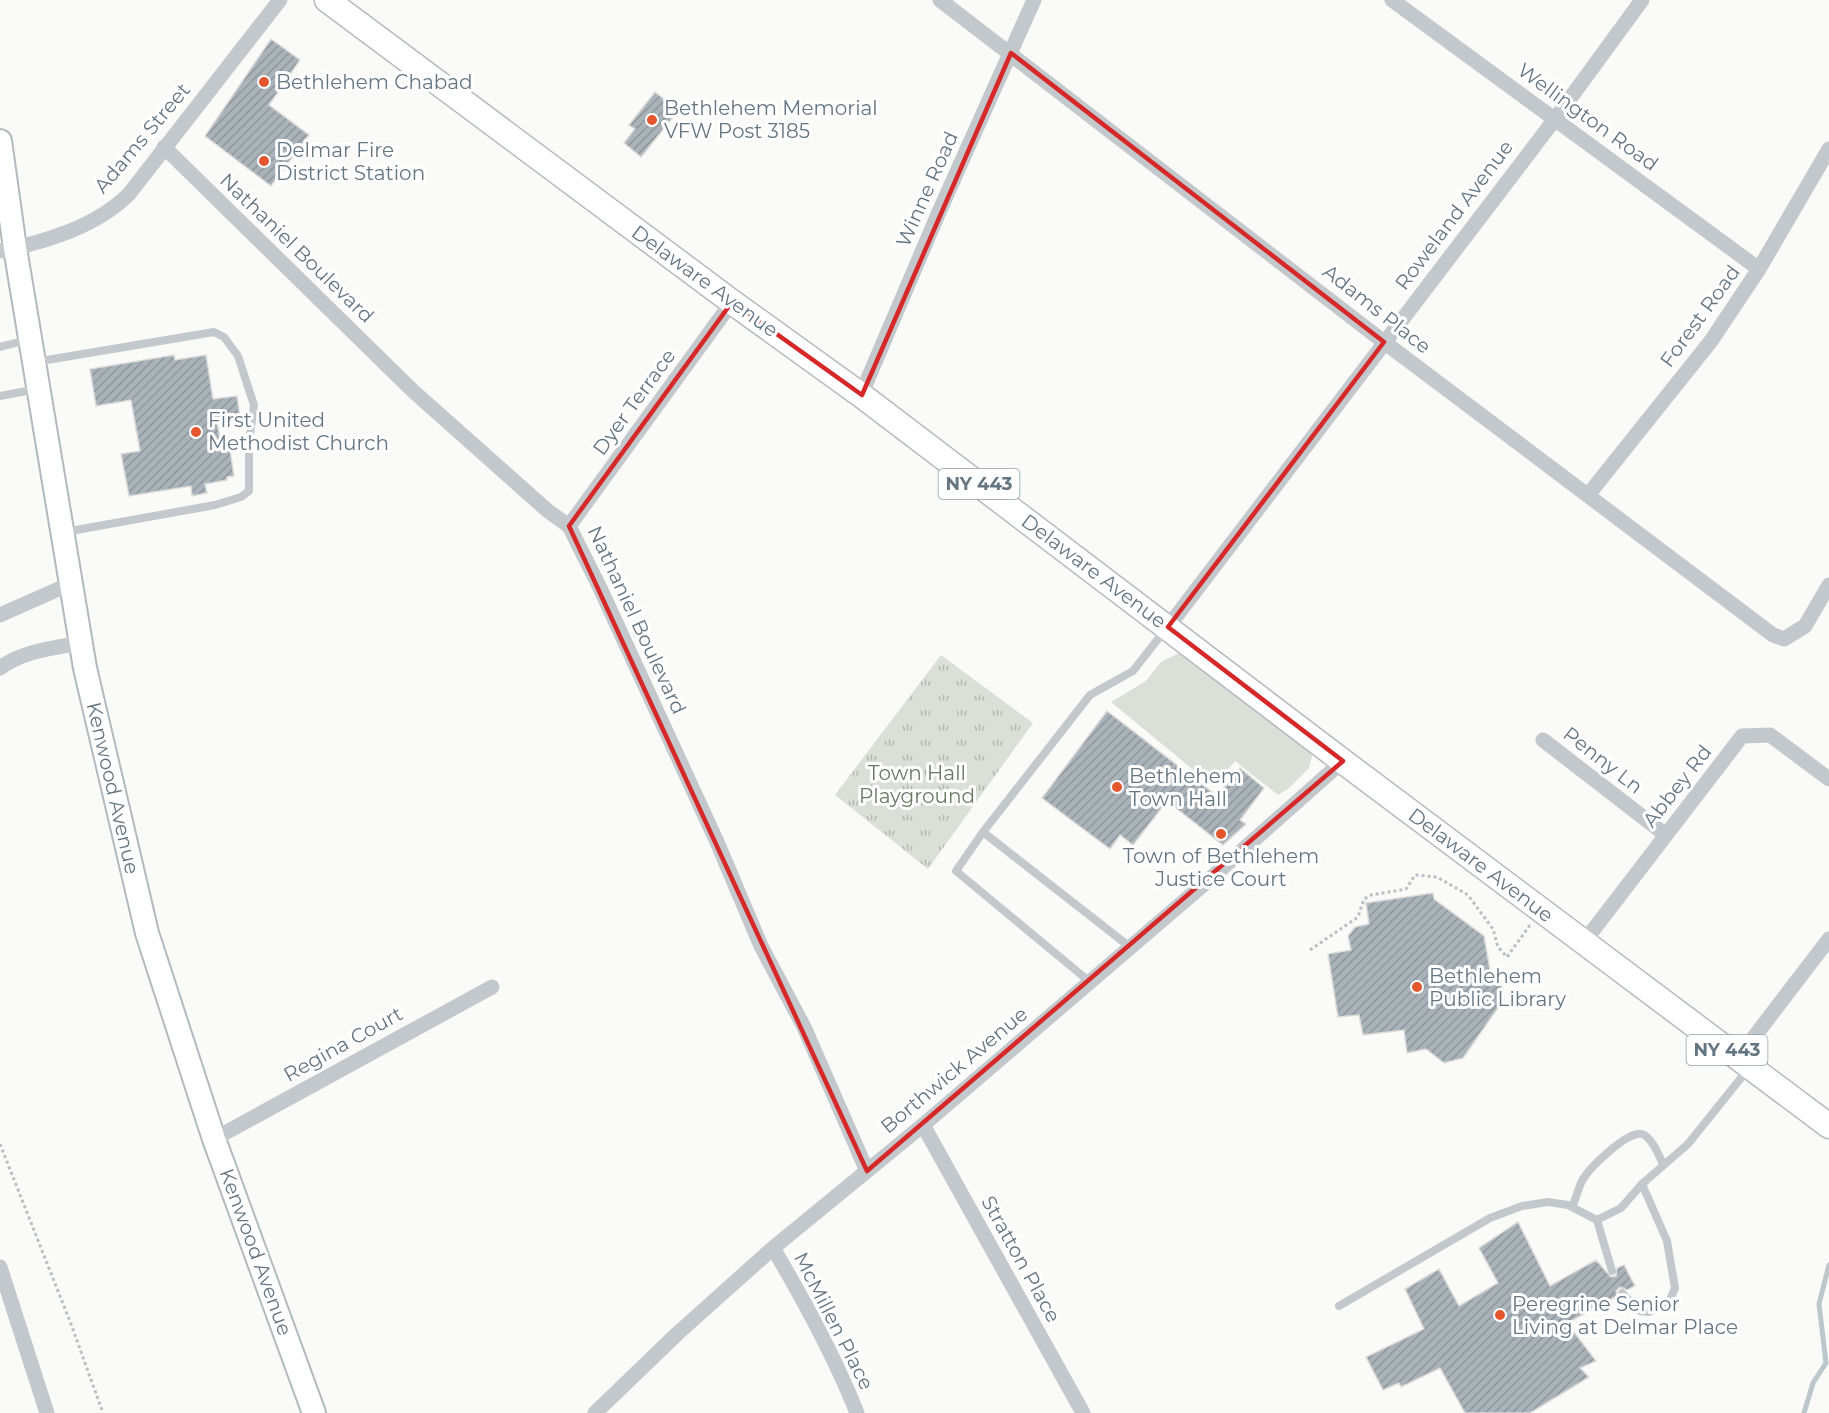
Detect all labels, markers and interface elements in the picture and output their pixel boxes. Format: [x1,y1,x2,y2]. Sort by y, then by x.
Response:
street label: Wellington Road [1513,58,1663,176]
place label: Bethlehem Chabad [276,70,473,94]
marker: Bethlehem Chabad [257,75,271,89]
street label: Adams Street [89,78,195,198]
place label: Bethlehem Memorial VFW Post 3185 [664,96,878,143]
marker: Bethlehem Memorial VFW Post 3185 [645,113,659,127]
street label: Winne Road [891,128,963,250]
street label: Roweland Avenue [1390,135,1518,295]
place label: Delmar Fire District Station [276,138,425,185]
marker: Delmar Fire District Station [257,154,271,168]
street label: Nathaniel Boulevard [215,168,379,328]
street label: Delaware Avenue [627,220,783,342]
street label: Adams Place [1318,259,1436,359]
street label: Forest Road [1655,260,1745,372]
street label: Dyer Terrace [588,344,680,460]
place label: First United Methodist Church [208,408,389,455]
marker: First United Methodist Church [189,425,203,439]
road number: NY 443 [938,469,1020,499]
street label: Delaware Avenue [1017,509,1171,633]
street label: Nathaniel Boulevard [583,522,691,718]
street label: Kenwood Avenue [82,700,144,876]
street label: Penny Ln [1558,722,1648,798]
street label: Abbey Rd [1638,740,1716,832]
park label: Town Hall Playground [859,761,975,808]
place label: Bethlehem Town Hall [1129,764,1242,811]
marker: Bethlehem Town Hall [1110,780,1124,794]
street label: Delaware Avenue [1404,803,1558,927]
marker: Town of Bethlehem Justice Court [1214,827,1228,841]
place label: Town of Bethlehem Justice Court [1123,844,1319,891]
place label: Bethlehem Public Library [1429,964,1566,1011]
marker: Bethlehem Public Library [1410,980,1424,994]
street label: Regina Court [279,1001,407,1087]
street label: Borthwick Avenue [876,1002,1032,1138]
road number: NY 443 [1686,1035,1768,1065]
street label: Kenwood Avenue [215,1165,297,1339]
street label: Stratton Place [976,1192,1066,1326]
street label: McMillen Place [789,1248,879,1394]
place label: Peregrine Senior Living at Delmar Place [1512,1292,1738,1339]
marker: Peregrine Senior Living at Delmar Place [1493,1308,1507,1322]

